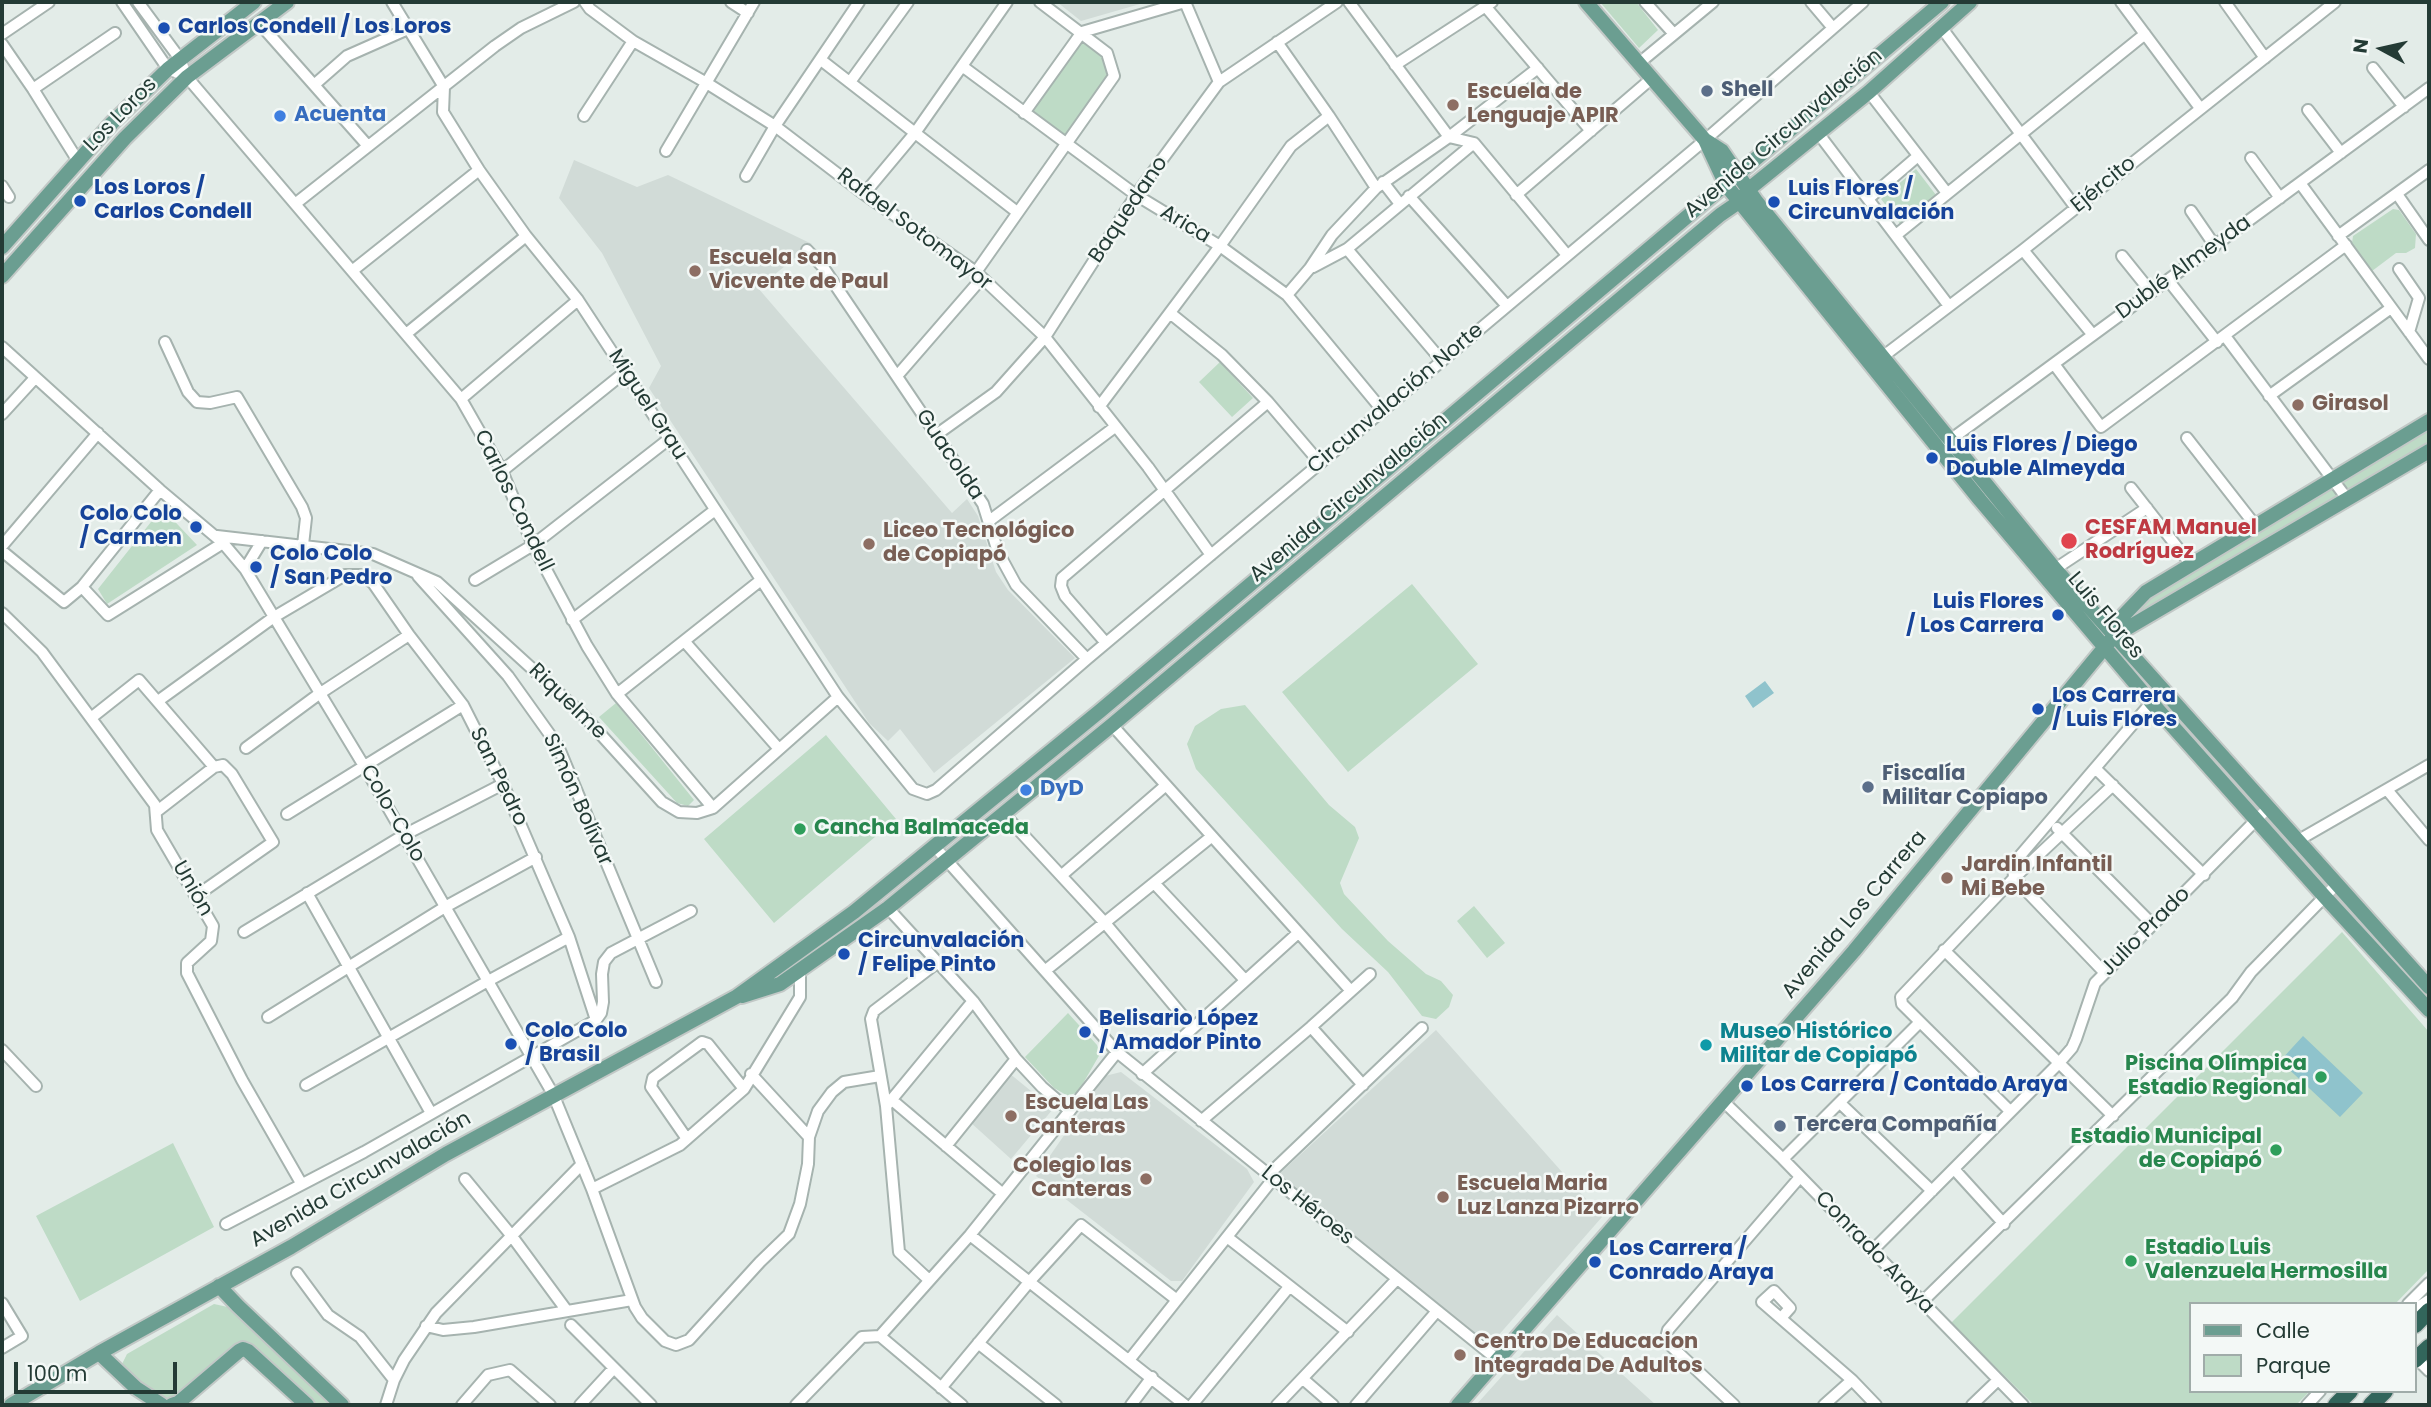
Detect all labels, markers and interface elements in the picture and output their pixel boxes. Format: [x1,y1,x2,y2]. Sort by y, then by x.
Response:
north arrow [2347,14,2417,84]
place label: Carlos Condell / Los Loros [178,15,452,41]
marker: Carlos Condell / Los Loros [156,20,172,36]
text: N [2346,37,2375,55]
street label: Avenida Circunvalación [1680,44,1888,224]
street label: Los Loros [79,73,163,157]
place label: Shell [1721,78,1773,104]
place label: Escuela de Lenguaje APIR [1467,80,1619,130]
marker: Shell [1699,83,1715,99]
marker: Escuela de Lenguaje APIR [1445,97,1461,113]
place label: Acuenta [294,103,386,129]
marker: Acuenta [272,108,288,124]
street label: Ejército [2067,151,2141,219]
street label: Baquedano [1084,152,1174,268]
street label: Rafael Sotomayor [831,163,997,297]
place label: Los Loros / Carlos Condell [94,176,252,226]
place label: Luis Flores / Circunvalación [1788,177,1954,227]
marker: Los Loros / Carlos Condell [72,193,88,209]
marker: Luis Flores / Circunvalación [1766,194,1782,210]
street label: Arica [1155,200,1215,250]
street label: Dublé Almeyda [2112,211,2256,325]
place label: Escuela san Vicvente de Paul [709,246,889,296]
marker: Escuela san Vicvente de Paul [687,263,703,279]
street label: Circunvalación Norte [1303,318,1489,480]
street label: Miguel Grau [602,345,692,465]
place label: Girasol [2312,392,2389,418]
marker: Girasol [2290,397,2306,413]
street label: Guacolda [910,405,988,505]
street label: Avenida Circunvalación [1245,408,1453,588]
street label: Carlos Condell [468,426,558,576]
place label: Luis Flores / Diego Double Almeyda [1946,433,2138,483]
marker: Luis Flores / Diego Double Almeyda [1924,450,1940,466]
place label: Colo Colo / Carmen [79,502,182,552]
place label: CESFAM Manuel Rodríguez [2085,516,2257,566]
marker: Colo Colo / Carmen [188,519,204,535]
place label: Liceo Tecnológico de Copiapó [883,519,1074,569]
marker: CESFAM Manuel Rodríguez [2059,531,2079,551]
marker: Liceo Tecnológico de Copiapó [861,536,877,552]
place label: Colo Colo / San Pedro [270,542,392,592]
marker: Colo Colo / San Pedro [248,559,264,575]
street label: Luis Flores [2062,568,2148,664]
place label: Luis Flores / Los Carrera [1906,590,2044,640]
marker: Luis Flores / Los Carrera [2050,607,2066,623]
street label: Riquelme [523,659,611,745]
place label: Los Carrera / Luis Flores [2052,684,2177,734]
marker: Los Carrera / Luis Flores [2030,701,2046,717]
street label: San Pedro [463,724,533,830]
street label: Simón Bolívar [537,730,617,870]
street label: Colo-Colo [354,761,430,867]
place label: Fiscalía Militar Copiapo [1882,762,2048,812]
place label: DyD [1040,777,1084,803]
marker: Fiscalía Militar Copiapo [1860,779,1876,795]
marker: DyD [1018,782,1034,798]
place label: Cancha Balmaceda [814,816,1029,842]
marker: Cancha Balmaceda [792,821,808,837]
street label: Avenida Los Carrera [1777,826,1933,1004]
place label: Jardin Infantil Mi Bebe [1961,853,2113,903]
street label: Unión [166,857,218,921]
marker: Jardin Infantil Mi Bebe [1939,870,1955,886]
street label: Julio Prado [2096,882,2196,982]
place label: Circunvalación / Felipe Pinto [858,929,1024,979]
marker: Circunvalación / Felipe Pinto [836,946,852,962]
place label: Belisario López / Amador Pinto [1099,1007,1261,1057]
place label: Colo Colo / Brasil [525,1019,627,1069]
place label: Museo Histórico Militar de Copiapó [1720,1020,1917,1070]
marker: Belisario López / Amador Pinto [1077,1024,1093,1040]
marker: Colo Colo / Brasil [503,1036,519,1052]
marker: Museo Histórico Militar de Copiapó [1698,1037,1714,1053]
place label: Piscina Olímpica Estadio Regional [2125,1052,2307,1102]
marker: Piscina Olímpica Estadio Regional [2313,1069,2329,1085]
place label: Los Carrera / Contado Araya [1761,1073,2068,1099]
marker: Los Carrera / Contado Araya [1739,1078,1755,1094]
place label: Escuela Las Canteras [1025,1091,1149,1141]
street label: Avenida Circunvalación [246,1106,476,1254]
marker: Escuela Las Canteras [1003,1108,1019,1124]
place label: Tercera Compañía [1794,1113,1997,1139]
marker: Tercera Compañía [1772,1118,1788,1134]
place label: Estadio Municipal de Copiapó [2070,1125,2262,1175]
marker: Estadio Municipal de Copiapó [2268,1142,2284,1158]
place label: Colegio las Canteras [1013,1154,1132,1204]
street label: Los Héroes [1256,1161,1358,1251]
marker: Colegio las Canteras [1138,1171,1154,1187]
place label: Escuela Maria Luz Lanza Pizarro [1457,1172,1639,1222]
street label: Conrado Araya [1809,1186,1939,1320]
marker: Escuela Maria Luz Lanza Pizarro [1435,1189,1451,1205]
place label: Estadio Luis Valenzuela Hermosilla [2145,1236,2388,1286]
place label: Los Carrera / Conrado Araya [1609,1237,1774,1287]
marker: Estadio Luis Valenzuela Hermosilla [2123,1253,2139,1269]
marker: Los Carrera / Conrado Araya [1587,1254,1603,1270]
legend [2190,1302,2417,1393]
text: Calle [2256,1316,2310,1345]
place label: Centro De Educacion Integrada De Adultos [1474,1330,1703,1380]
marker: Centro De Educacion Integrada De Adultos [1452,1347,1468,1363]
scale bar [18,1348,180,1392]
text: Parque [2256,1351,2331,1380]
text: 100 m [27,1359,87,1388]

